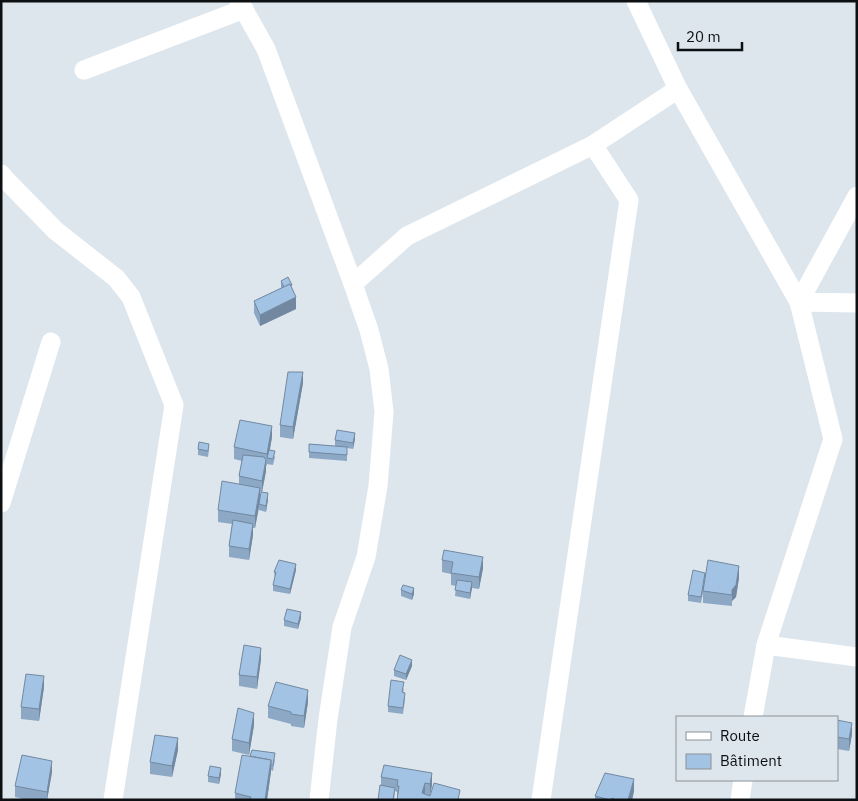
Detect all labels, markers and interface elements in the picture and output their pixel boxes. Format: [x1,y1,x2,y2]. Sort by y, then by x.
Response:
scale bar [678,20,742,52]
text: 20 m [686,27,721,46]
legend [676,716,838,781]
text: Route [720,726,760,745]
text: Bâtiment [720,751,782,770]

